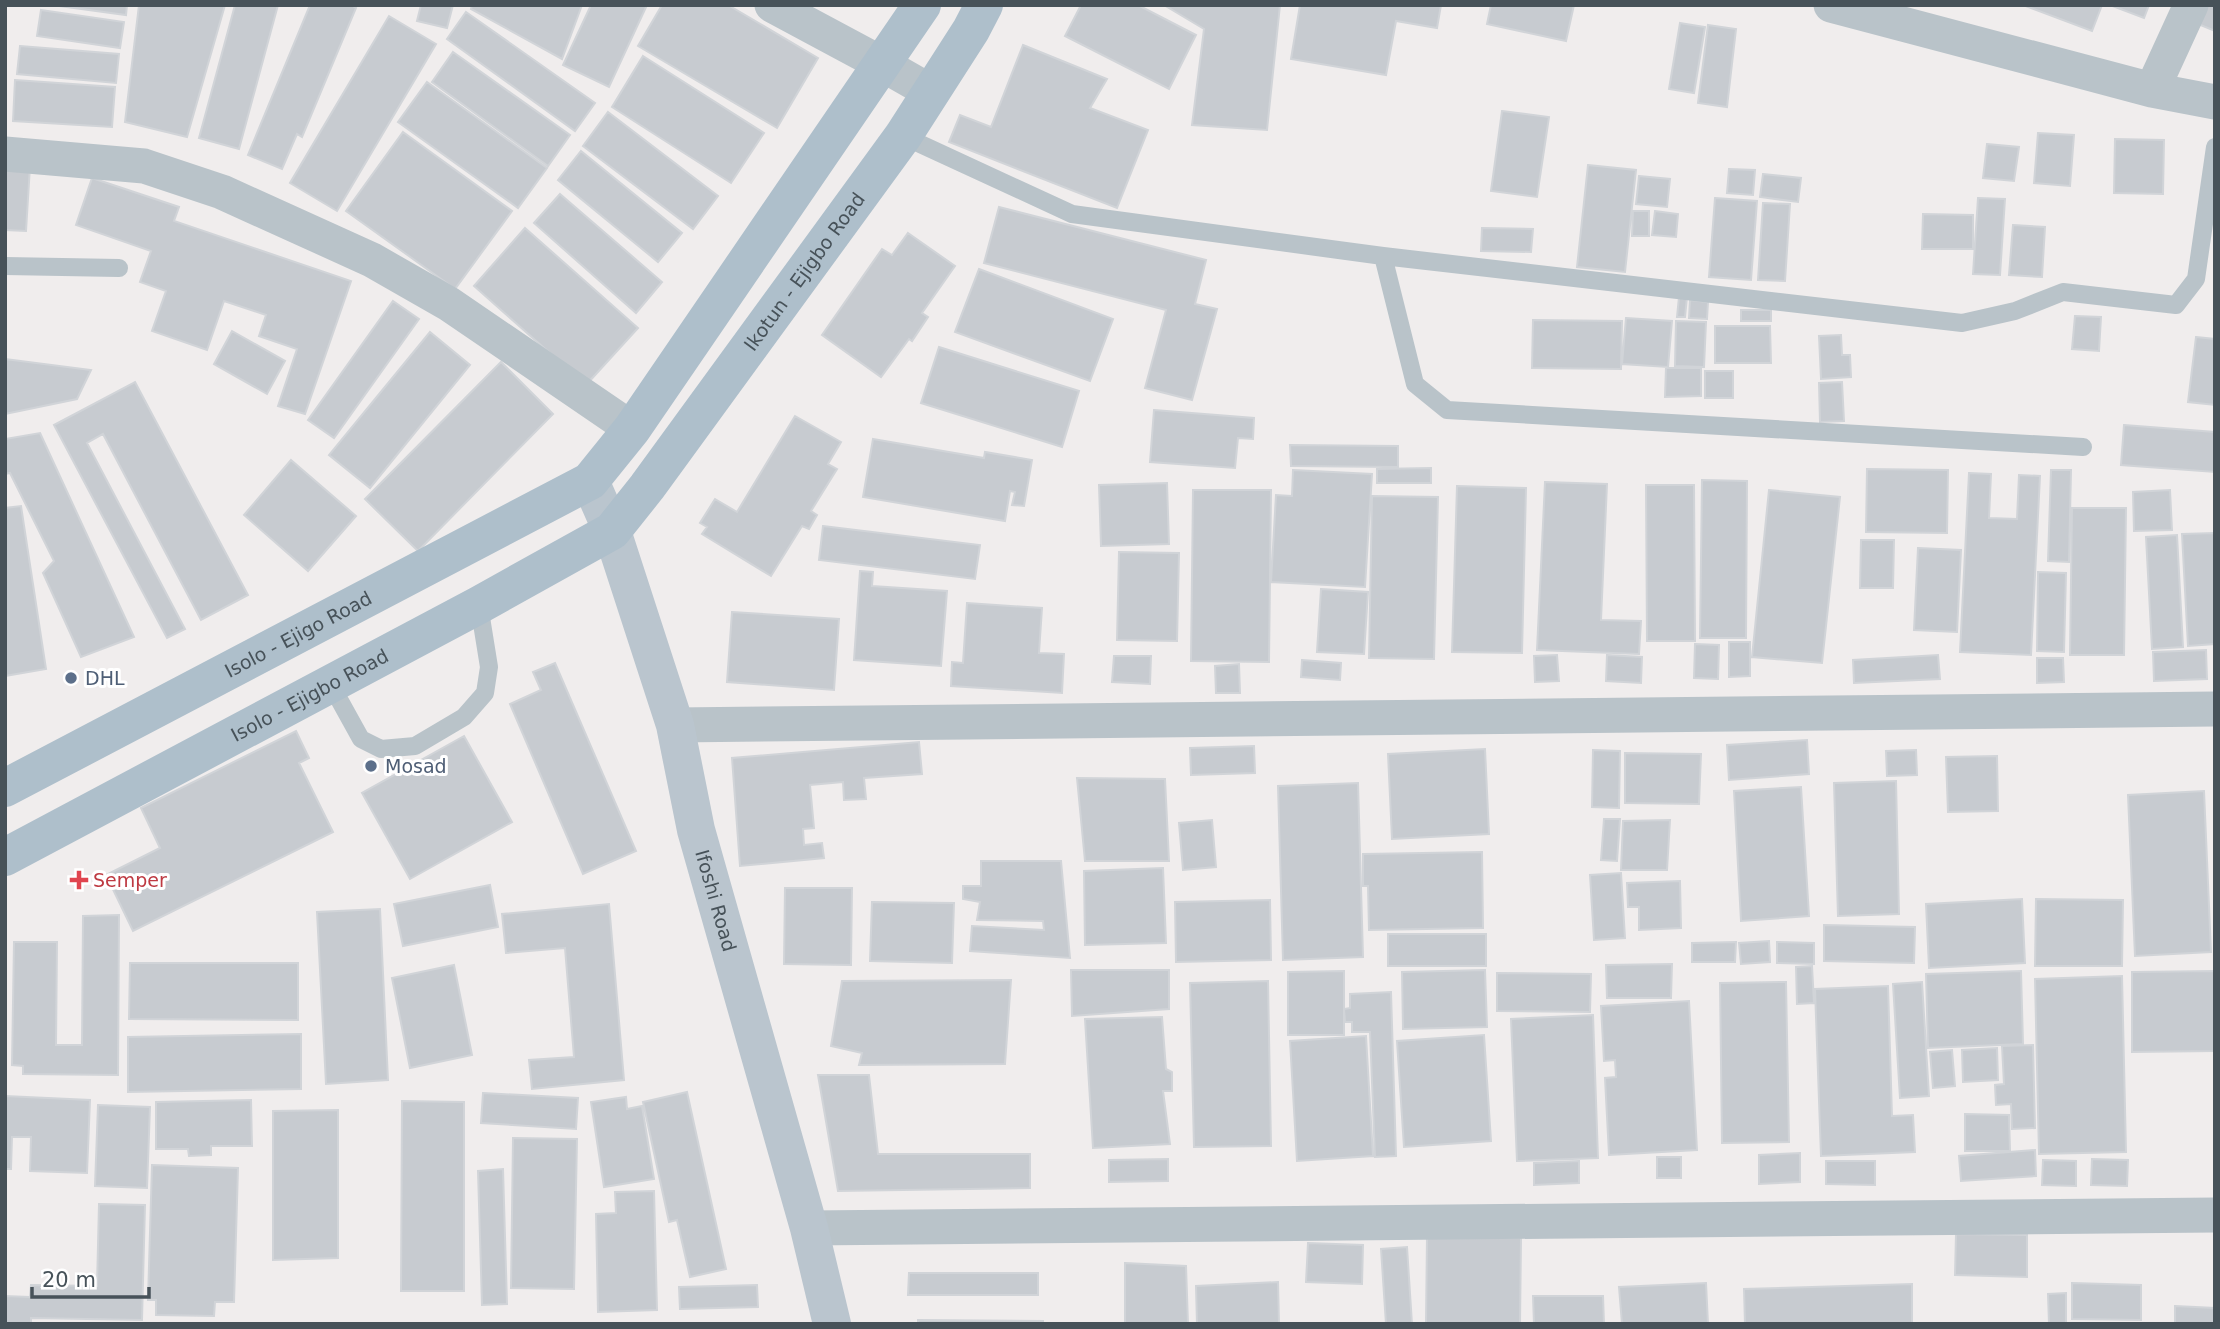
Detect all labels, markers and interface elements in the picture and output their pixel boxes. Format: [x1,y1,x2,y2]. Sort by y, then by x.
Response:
street label: Ikotun - Ejigbo Road [739,188,869,355]
street label: Isolo - Ejigo Road [221,587,375,682]
street label: Isolo - Ejigbo Road [227,644,392,746]
place label: DHL [85,667,125,689]
marker: DHL [63,670,79,686]
place label: Mosad [385,755,447,777]
marker: Mosad [363,758,379,774]
street label: Ifoshi Road [691,847,741,954]
place label: Semper [93,869,167,891]
marker: Semper [71,872,87,888]
scale bar [32,1256,149,1300]
text: 20 m [42,1268,96,1292]

